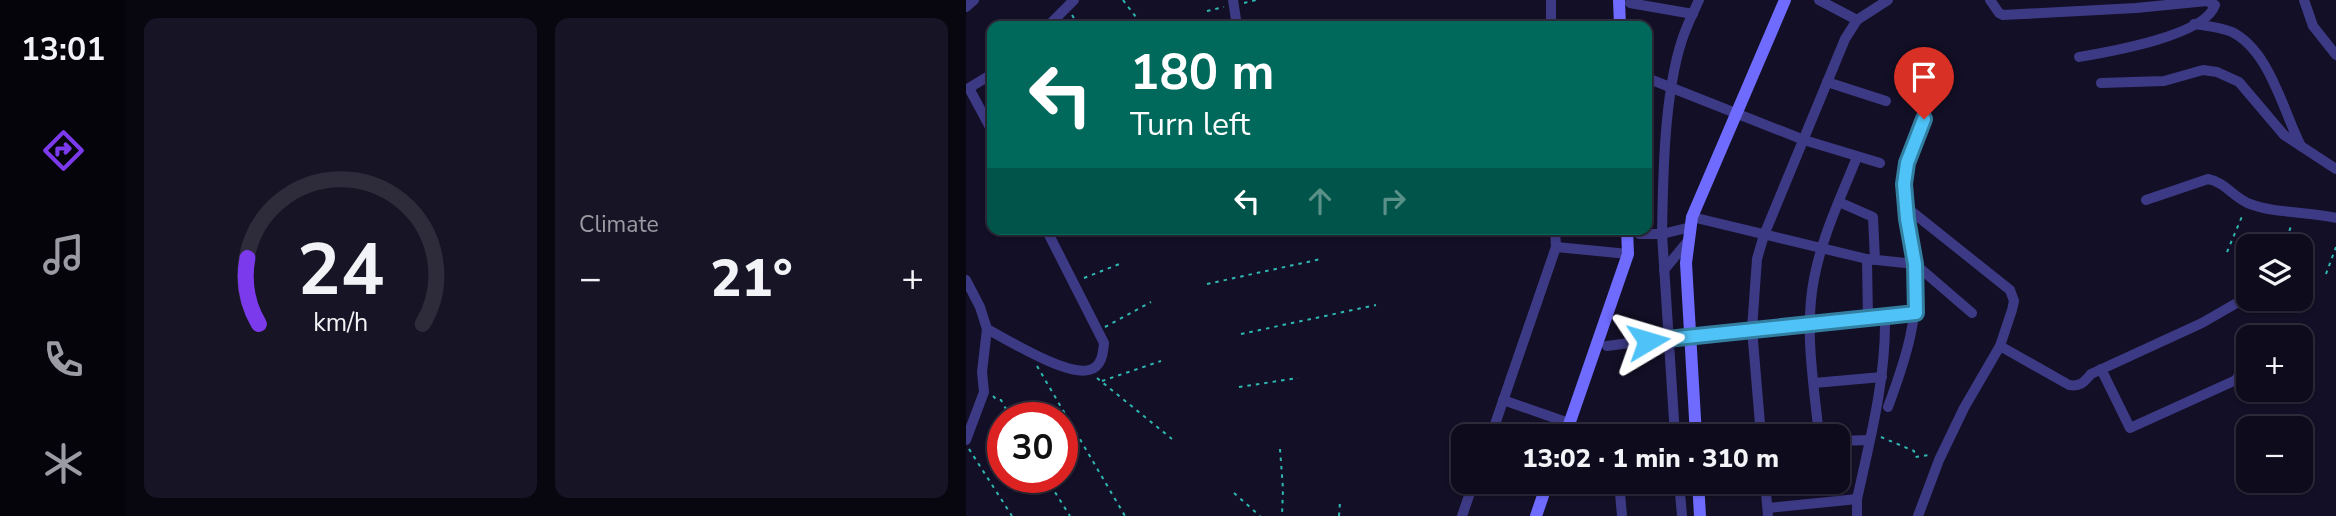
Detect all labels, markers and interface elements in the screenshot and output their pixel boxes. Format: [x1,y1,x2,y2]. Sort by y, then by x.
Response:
text: 13:01 [21,28,105,71]
text: 180 m [1130,39,1274,106]
pin [1894,47,1954,119]
icon: left [1015,49,1106,140]
icon: arrive [1905,58,1943,96]
text: Turn left [1130,103,1250,146]
icon: directions [39,126,88,175]
icon: left [1228,182,1266,220]
icon: ahead [1301,182,1339,220]
icon: right [1374,182,1412,220]
text: Climate [579,209,659,240]
text: 24 [297,220,384,320]
icon: music [39,230,88,279]
map controls [2236,234,2313,493]
button: layers [2236,234,2313,311]
text: 21° [710,243,793,314]
text: − [579,253,602,304]
text: + [901,253,924,304]
position arrow [1611,304,1685,378]
text: km/h [313,306,368,340]
button: + [2236,325,2313,402]
icon: phone [39,335,88,384]
speed limit sign: 30 [987,402,1078,493]
button: − [2236,416,2313,493]
icon: climate [39,439,88,488]
text: 13:02 · 1 min · 310 m [1522,441,1779,476]

